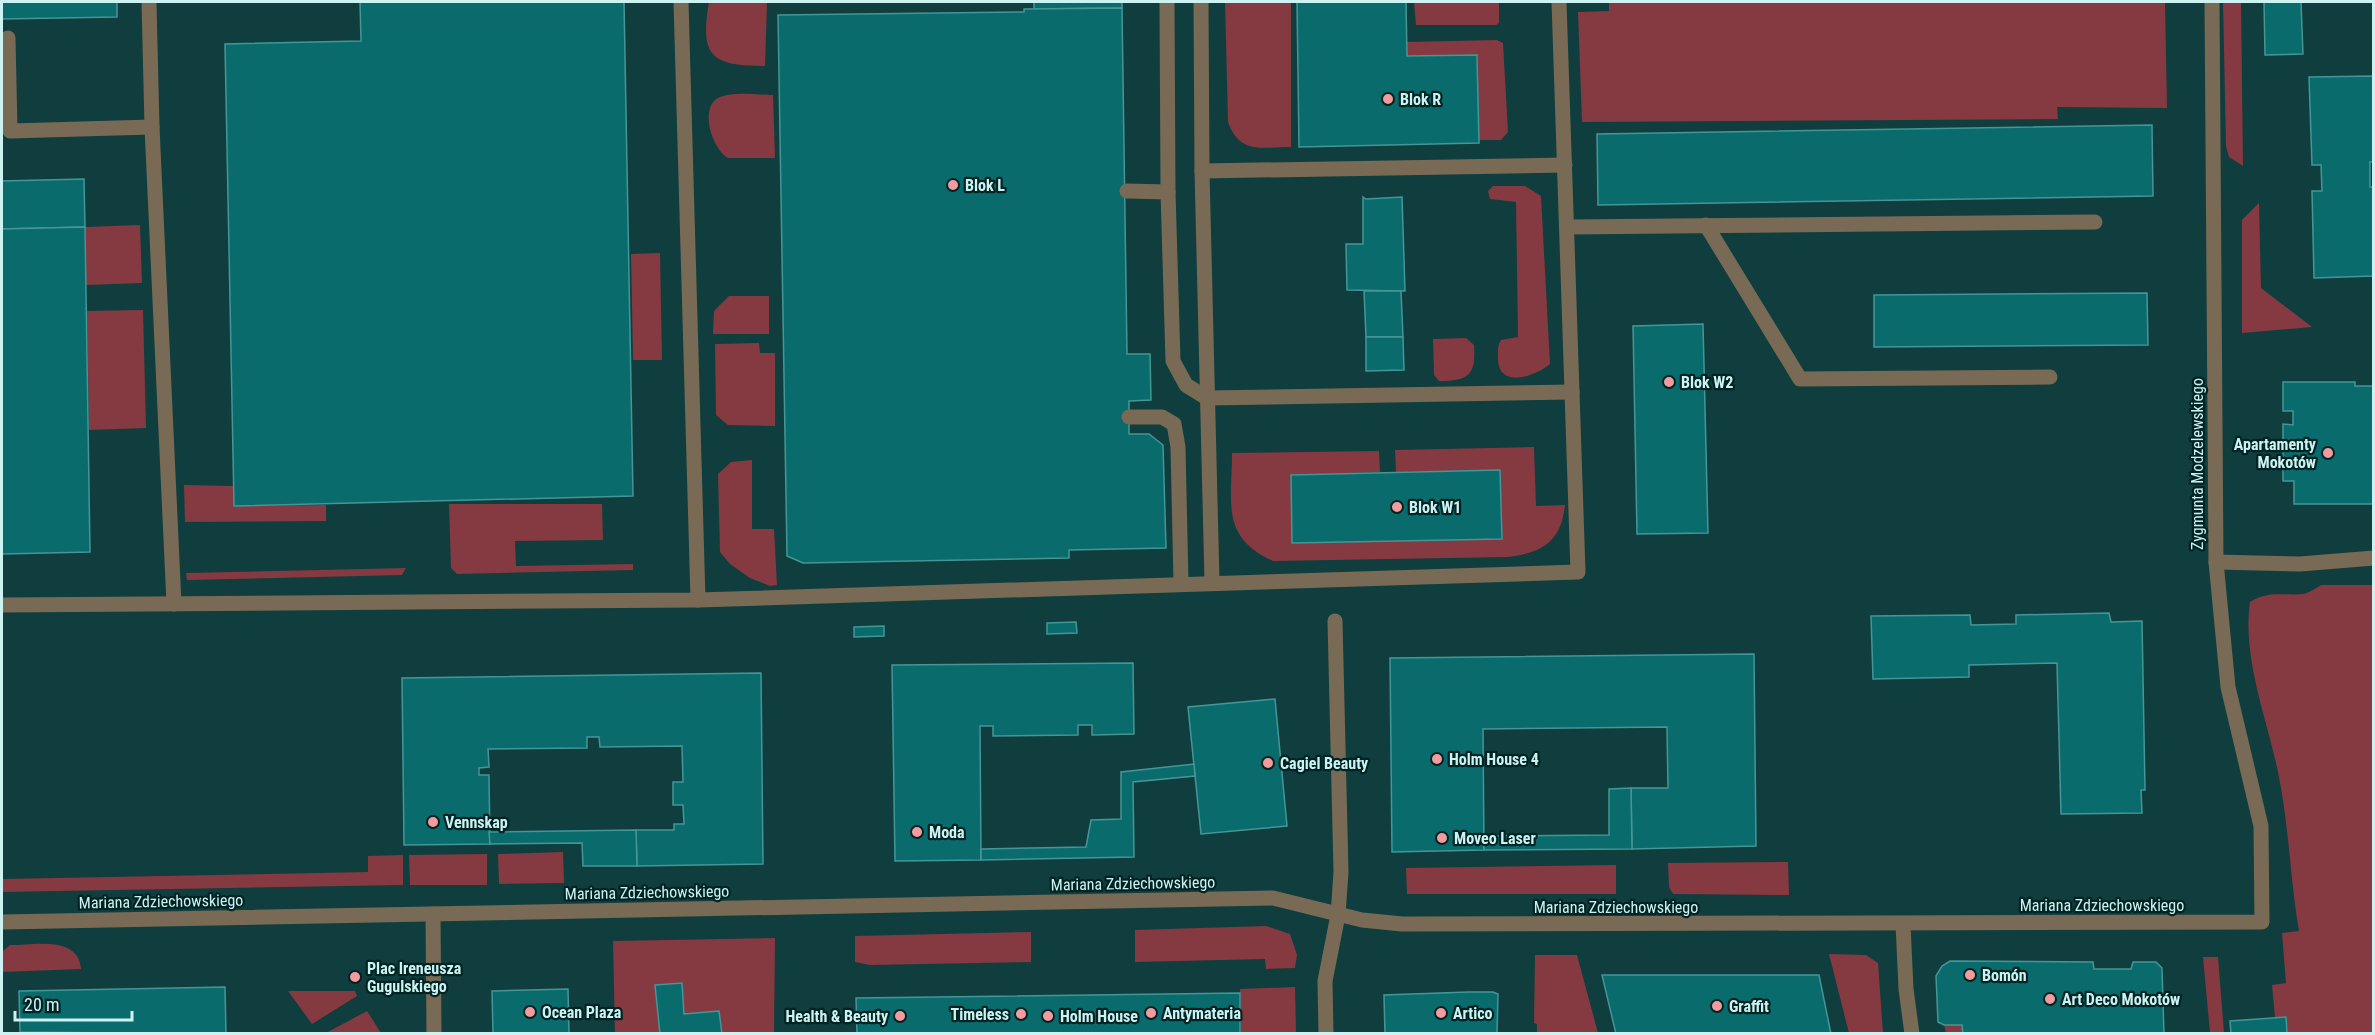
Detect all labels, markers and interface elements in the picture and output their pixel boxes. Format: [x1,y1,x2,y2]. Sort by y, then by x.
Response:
place label: Blok R [1400,90,1441,109]
marker: Blok R [1381,92,1395,106]
place label: Blok L [965,176,1005,195]
marker: Blok L [946,178,960,192]
place label: Blok W2 [1681,373,1733,392]
marker: Blok W2 [1662,375,1676,389]
street label: Zygmunta Modzelewskiego [2188,378,2207,550]
place label: Apartamenty Mokotów [2234,435,2316,472]
marker: Apartamenty Mokotów [2321,446,2335,460]
place label: Blok W1 [1409,498,1461,517]
marker: Blok W1 [1390,500,1404,514]
place label: Holm House 4 [1449,750,1539,769]
marker: Holm House 4 [1430,752,1444,766]
place label: Cagiel Beauty [1280,754,1368,773]
marker: Cagiel Beauty [1261,756,1275,770]
place label: Vennskap [445,813,508,832]
marker: Vennskap [426,815,440,829]
place label: Moda [929,823,965,842]
marker: Moda [910,825,924,839]
place label: Moveo Laser [1454,829,1536,848]
marker: Moveo Laser [1435,831,1449,845]
street label: Mariana Zdziechowskiego [1051,873,1215,894]
street label: Mariana Zdziechowskiego [565,882,729,903]
street label: Mariana Zdziechowskiego [79,891,243,912]
street label: Mariana Zdziechowskiego [2020,896,2184,915]
street label: Mariana Zdziechowskiego [1534,898,1698,917]
place label: Plac Ireneusza Gugulskiego [367,959,462,996]
place label: Bomón [1982,966,2027,985]
marker: Bomón [1963,968,1977,982]
marker: Plac Ireneusza Gugulskiego [348,970,362,984]
scale bar [15,984,132,1022]
place label: Art Deco Mokotów [2062,990,2180,1009]
marker: Art Deco Mokotów [2043,992,2057,1006]
text: 20 m [24,994,59,1015]
place label: Graffit [1729,997,1769,1016]
marker: Graffit [1710,999,1724,1013]
place label: Ocean Plaza [542,1003,622,1022]
place label: Antymateria [1163,1004,1241,1023]
place label: Artico [1453,1004,1493,1023]
marker: Ocean Plaza [523,1005,537,1019]
place label: Timeless [951,1005,1009,1024]
marker: Antymateria [1144,1006,1158,1020]
marker: Artico [1434,1006,1448,1020]
place label: Health & Beauty [785,1007,888,1026]
marker: Timeless [1014,1007,1028,1021]
place label: Holm House [1060,1007,1138,1026]
marker: Health & Beauty [893,1009,907,1023]
marker: Holm House [1041,1009,1055,1023]

